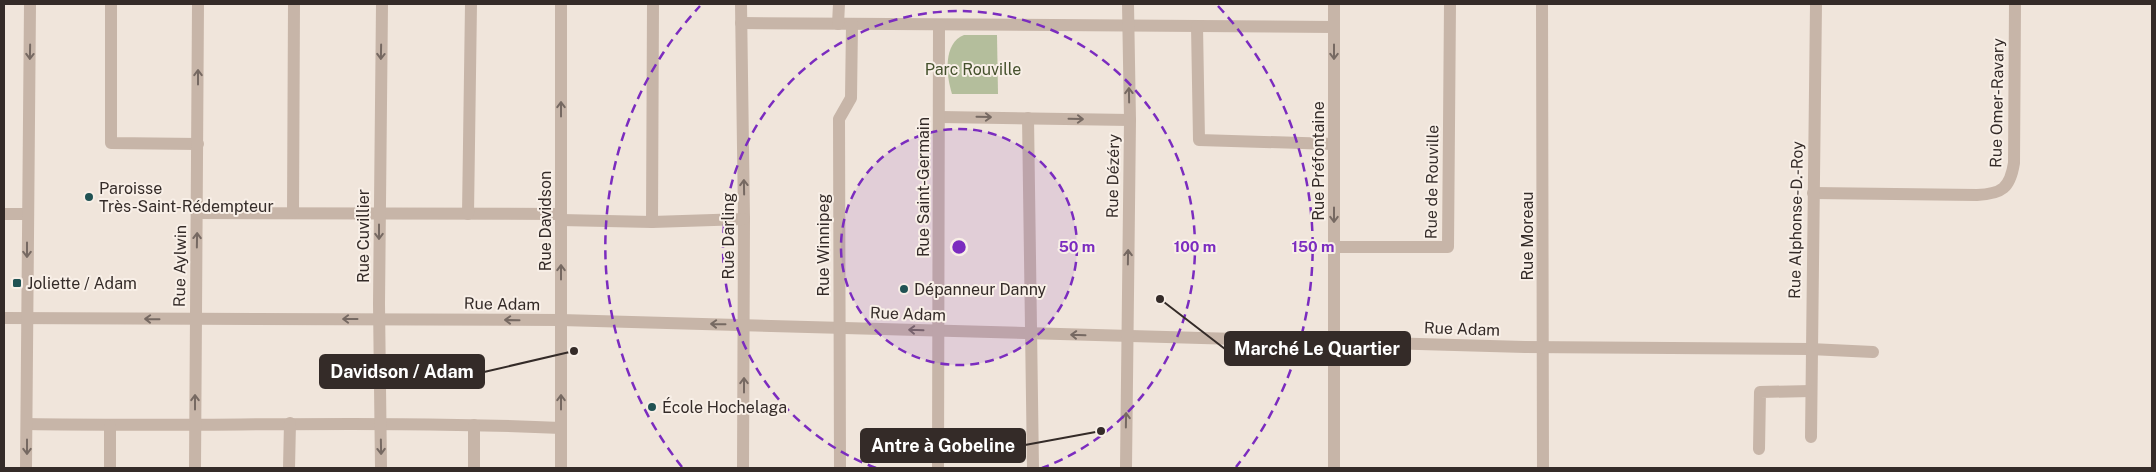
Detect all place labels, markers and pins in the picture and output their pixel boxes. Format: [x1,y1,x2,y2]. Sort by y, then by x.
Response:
place label: Paroisse Très-Saint-Rédempteur [99,179,274,216]
marker: Paroisse Très-Saint-Rédempteur [83,191,95,203]
centre of rings [950,238,968,256]
place label: Joliette / Adam [27,274,137,293]
marker: Joliette / Adam [11,277,23,289]
place label: Dépanneur Danny [914,280,1047,299]
marker: Dépanneur Danny [898,283,910,295]
callout: Marché Le Quartier [1225,332,1410,365]
callout: Davidson / Adam [320,355,484,388]
place label: École Hochelaga [662,397,787,417]
marker: École Hochelaga [646,401,658,413]
callout: Antre à Gobeline [861,429,1025,462]

